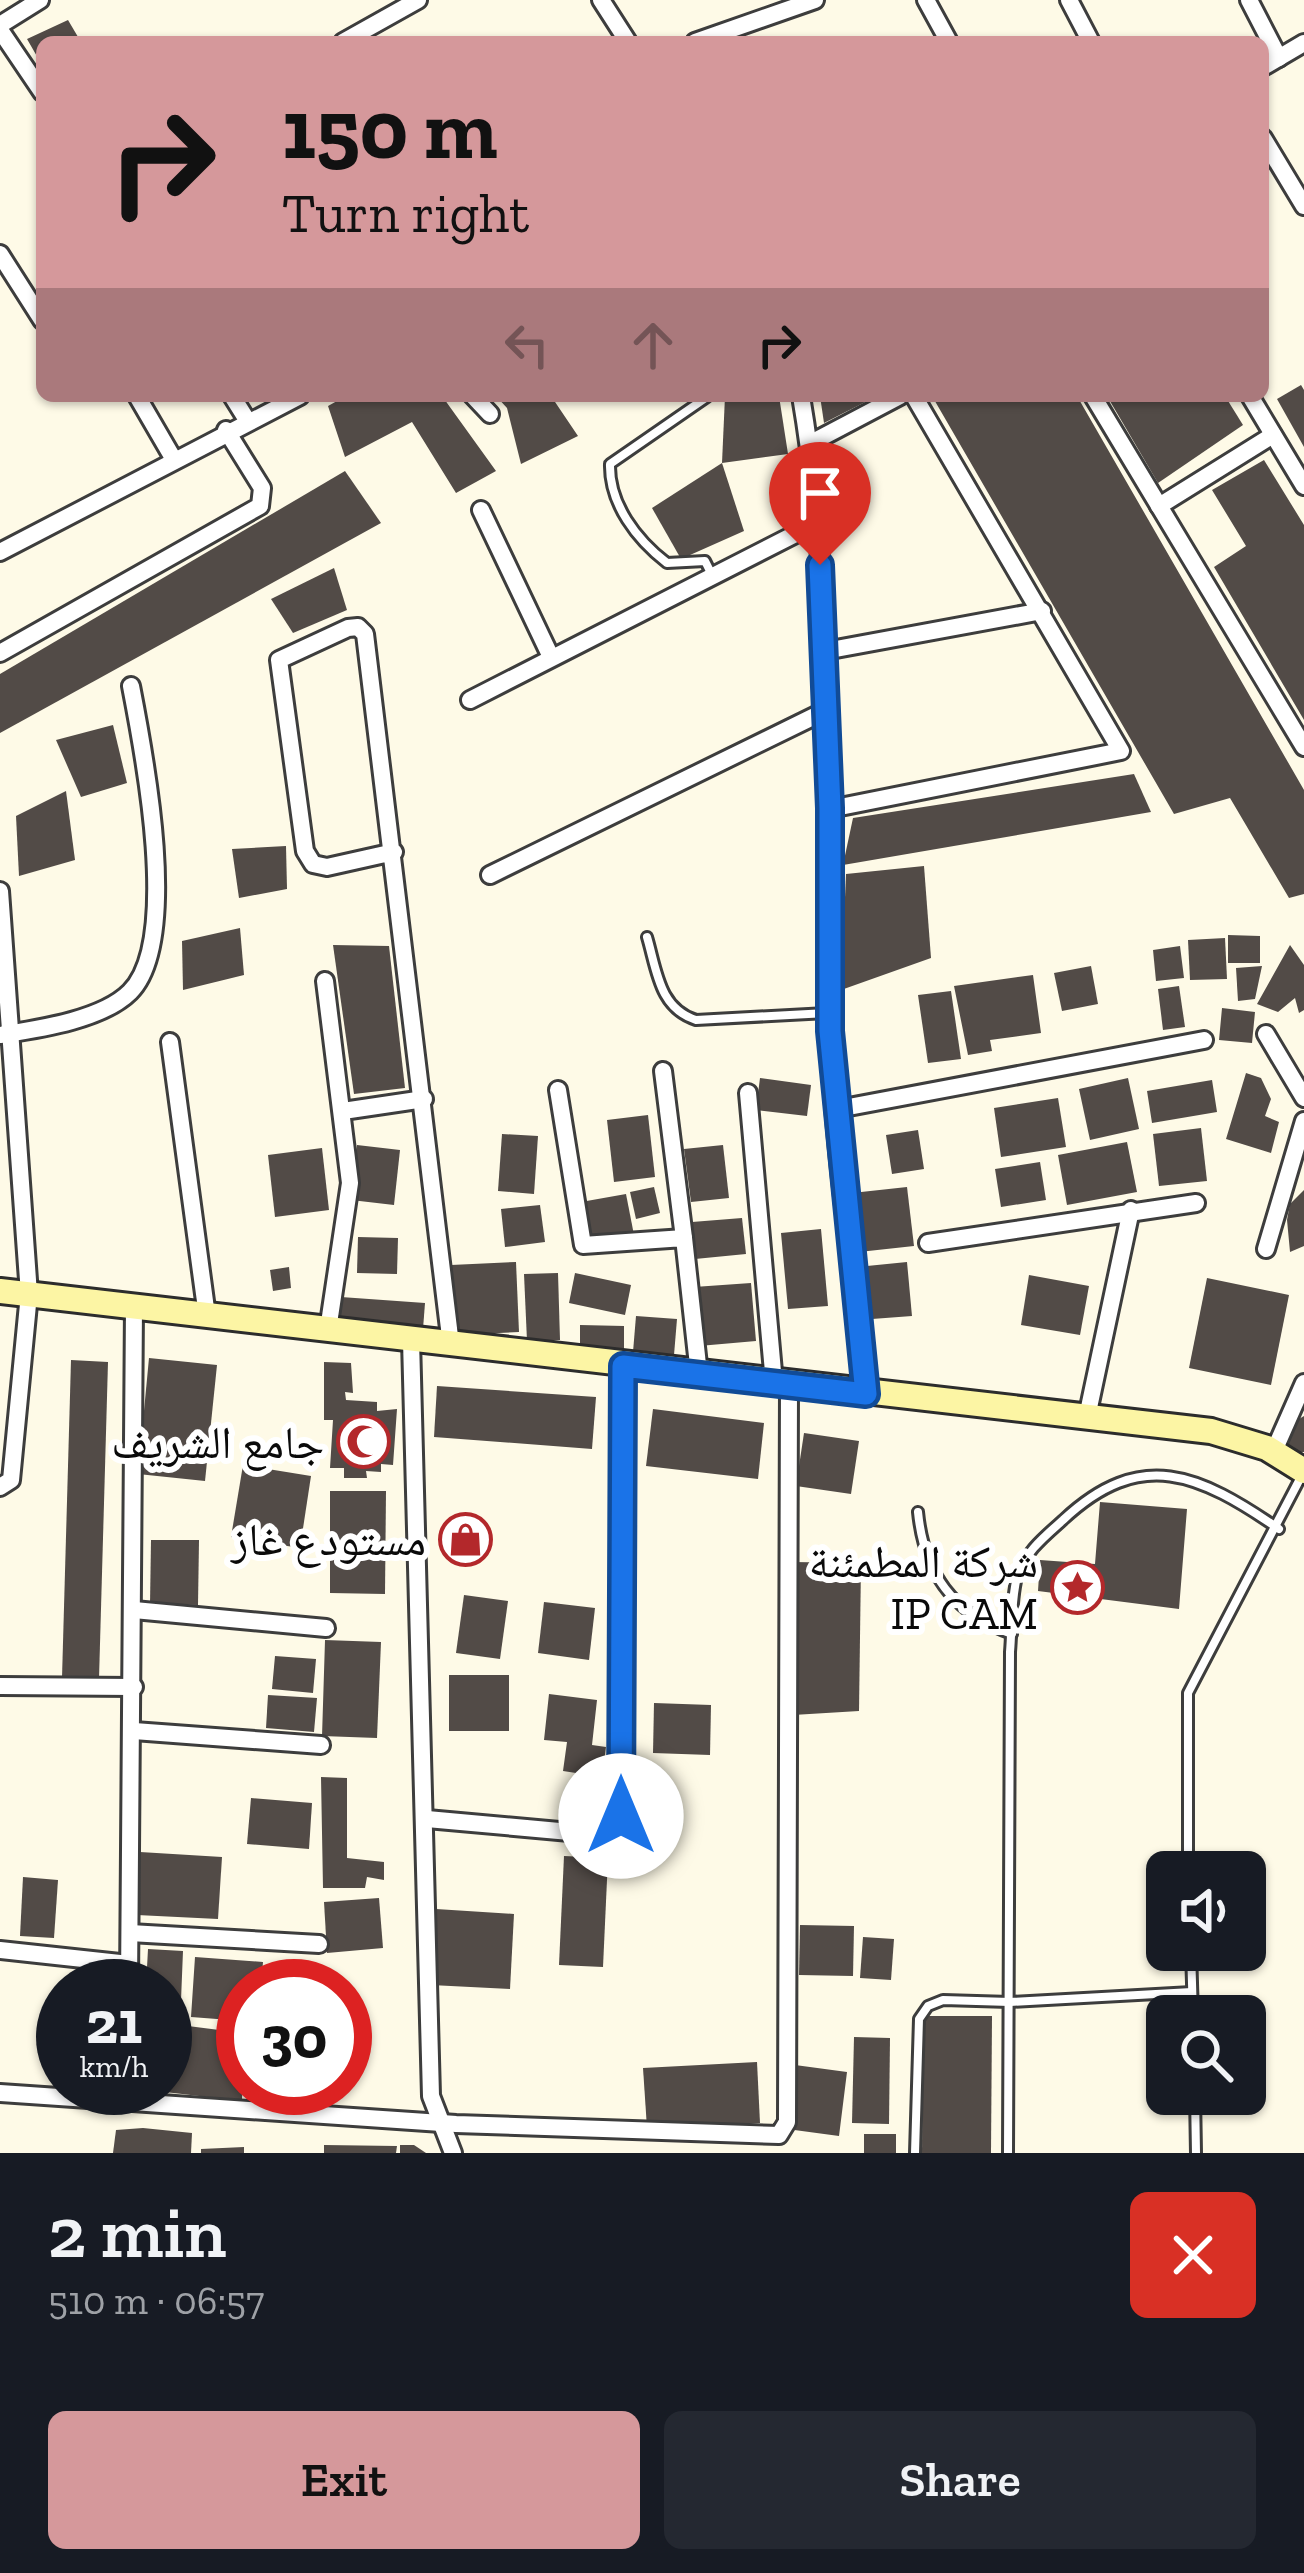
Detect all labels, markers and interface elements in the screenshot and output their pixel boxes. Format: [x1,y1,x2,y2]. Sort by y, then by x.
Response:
text: 150 m [282,79,497,180]
icon: right [84,84,240,240]
text: Turn right [282,181,529,246]
icon: left [494,312,560,378]
icon: ahead [620,312,686,378]
icon: right [746,312,812,378]
pin [769,442,871,565]
icon: arrive [787,460,853,526]
mosque icon: جامع الشريف [335,1414,391,1470]
place label: جامع الشريف [111,1416,324,1471]
shop icon: مستودع غاز [437,1511,493,1567]
place label: مستودع غاز [230,1513,426,1568]
place label: شركة المطمئنة IP CAM [809,1535,1038,1641]
place icon: شركة المطمئنة IP CAM [1049,1559,1105,1615]
position arrow [558,1753,684,1879]
map controls [1146,1851,1266,2115]
button: sound [1146,1851,1266,1971]
speed limit sign: 30 [216,1959,372,2115]
text: 21 [86,1986,142,2058]
button: search [1146,1995,1266,2115]
text: km/h [80,2049,148,2085]
text: 2 min [48,2189,227,2275]
button: close [1130,2192,1256,2318]
text: 510 m · 06:57 [48,2277,264,2324]
button: Exit [48,2411,640,2549]
button: Share [664,2411,1256,2549]

